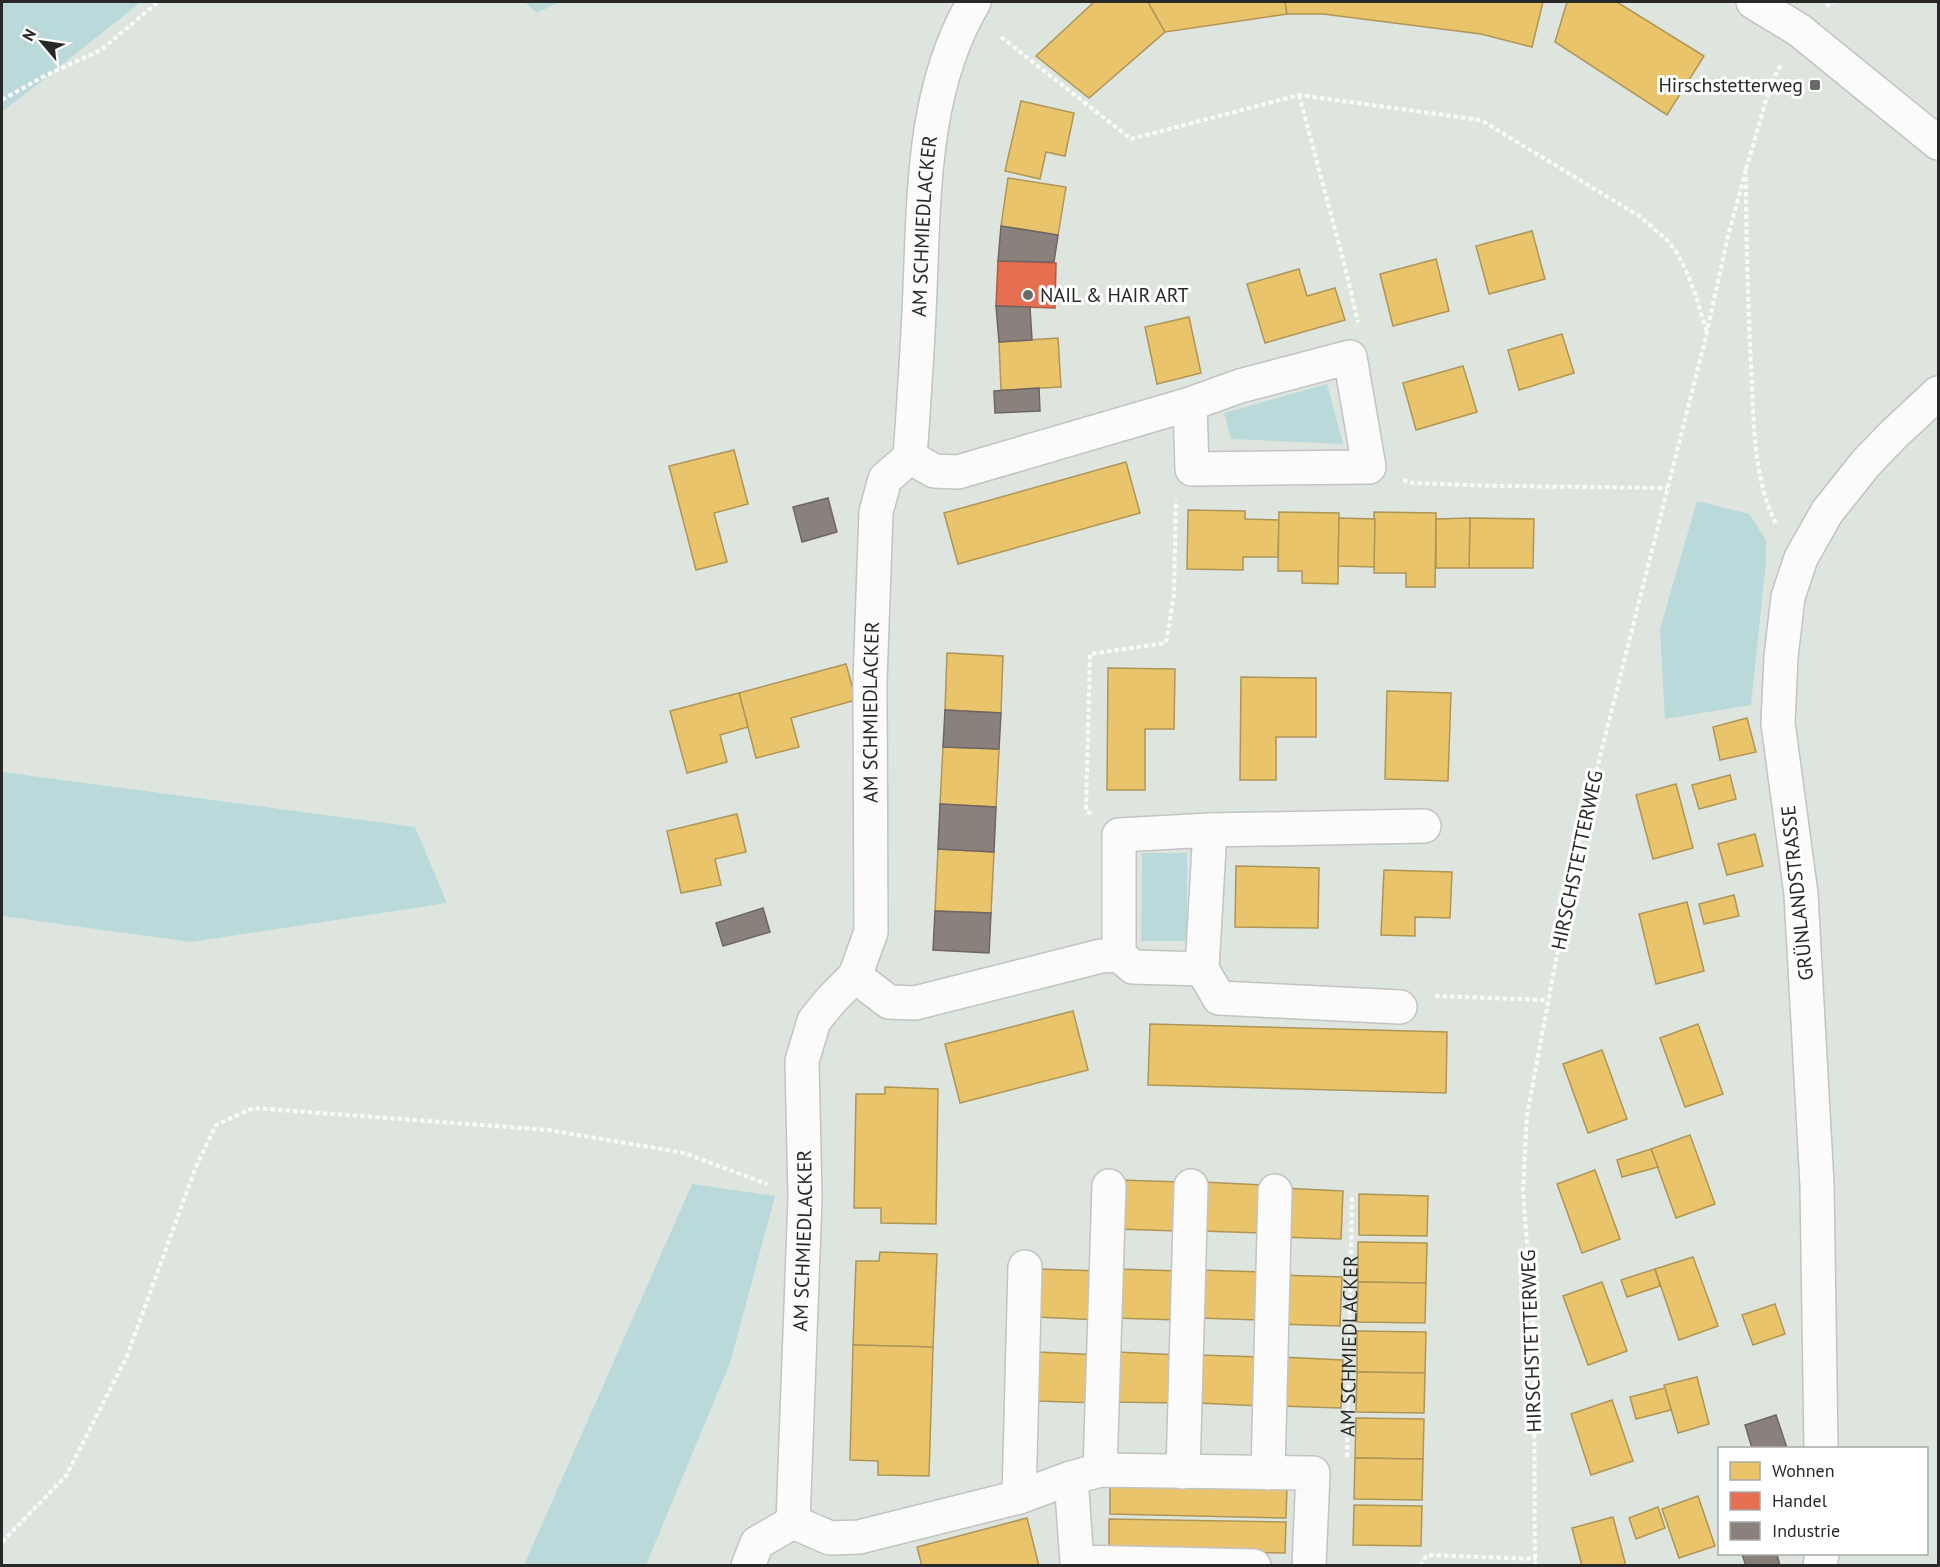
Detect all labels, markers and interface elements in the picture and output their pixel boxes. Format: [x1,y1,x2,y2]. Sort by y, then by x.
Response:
north arrow [12,12,72,72]
text: N [18,25,40,44]
place label: Hirschstetterweg [1658,72,1803,98]
marker: Hirschstetterweg [1808,78,1822,92]
street label: AM SCHMIEDLACKER [906,134,943,318]
place label: NAIL & HAIR ART [1040,282,1188,308]
marker: NAIL & HAIR ART [1021,288,1035,302]
street label: AM SCHMIEDLACKER [857,621,885,803]
street label: HIRSCHSTETTERWEG [1545,768,1609,952]
street label: GRÜNLANDSTRASSE [1775,804,1819,982]
street label: AM SCHMIEDLACKER [787,1149,818,1332]
street label: HIRSCHSTETTERWEG [1515,1249,1547,1433]
street label: AM SCHMIEDLACKER [1334,1255,1364,1437]
legend [1718,1447,1928,1555]
text: Wohnen [1772,1459,1834,1482]
text: Handel [1772,1489,1828,1512]
text: Industrie [1772,1519,1840,1542]

